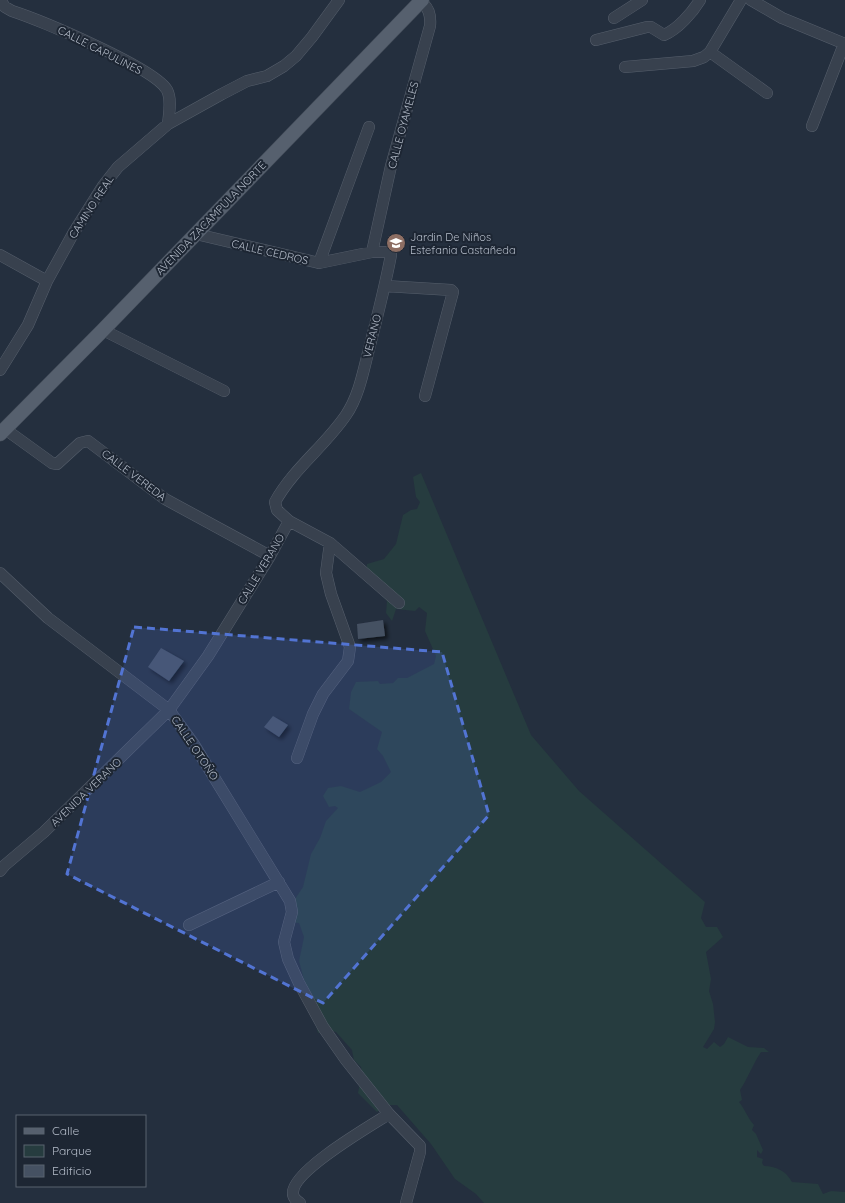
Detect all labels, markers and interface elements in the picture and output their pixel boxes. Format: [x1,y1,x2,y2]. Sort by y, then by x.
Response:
street label: CALLE CAPULINES [55,23,145,77]
street label: CALLE OYAMELES [385,80,421,170]
street label: AVENIDA ZACAMPULA NORTE [153,158,269,278]
street label: CAMINO REAL [65,173,117,241]
place label: Jardin De Niños Estefania Castañeda [410,230,516,257]
school or university icon: Jardin De Niños Estefania Castañeda [385,232,407,254]
street label: CALLE CEDROS [230,236,310,268]
street label: VERANO [360,313,384,359]
street label: CALLE VEREDA [99,446,169,504]
street label: CALLE VERANO [234,531,288,607]
street label: CALLE OTOÑO [168,713,222,783]
street label: AVENIDA VERANO [48,755,124,829]
legend [16,1115,146,1187]
text: Calle [52,1123,80,1138]
text: Parque [52,1143,92,1158]
text: Edificio [52,1163,92,1178]

